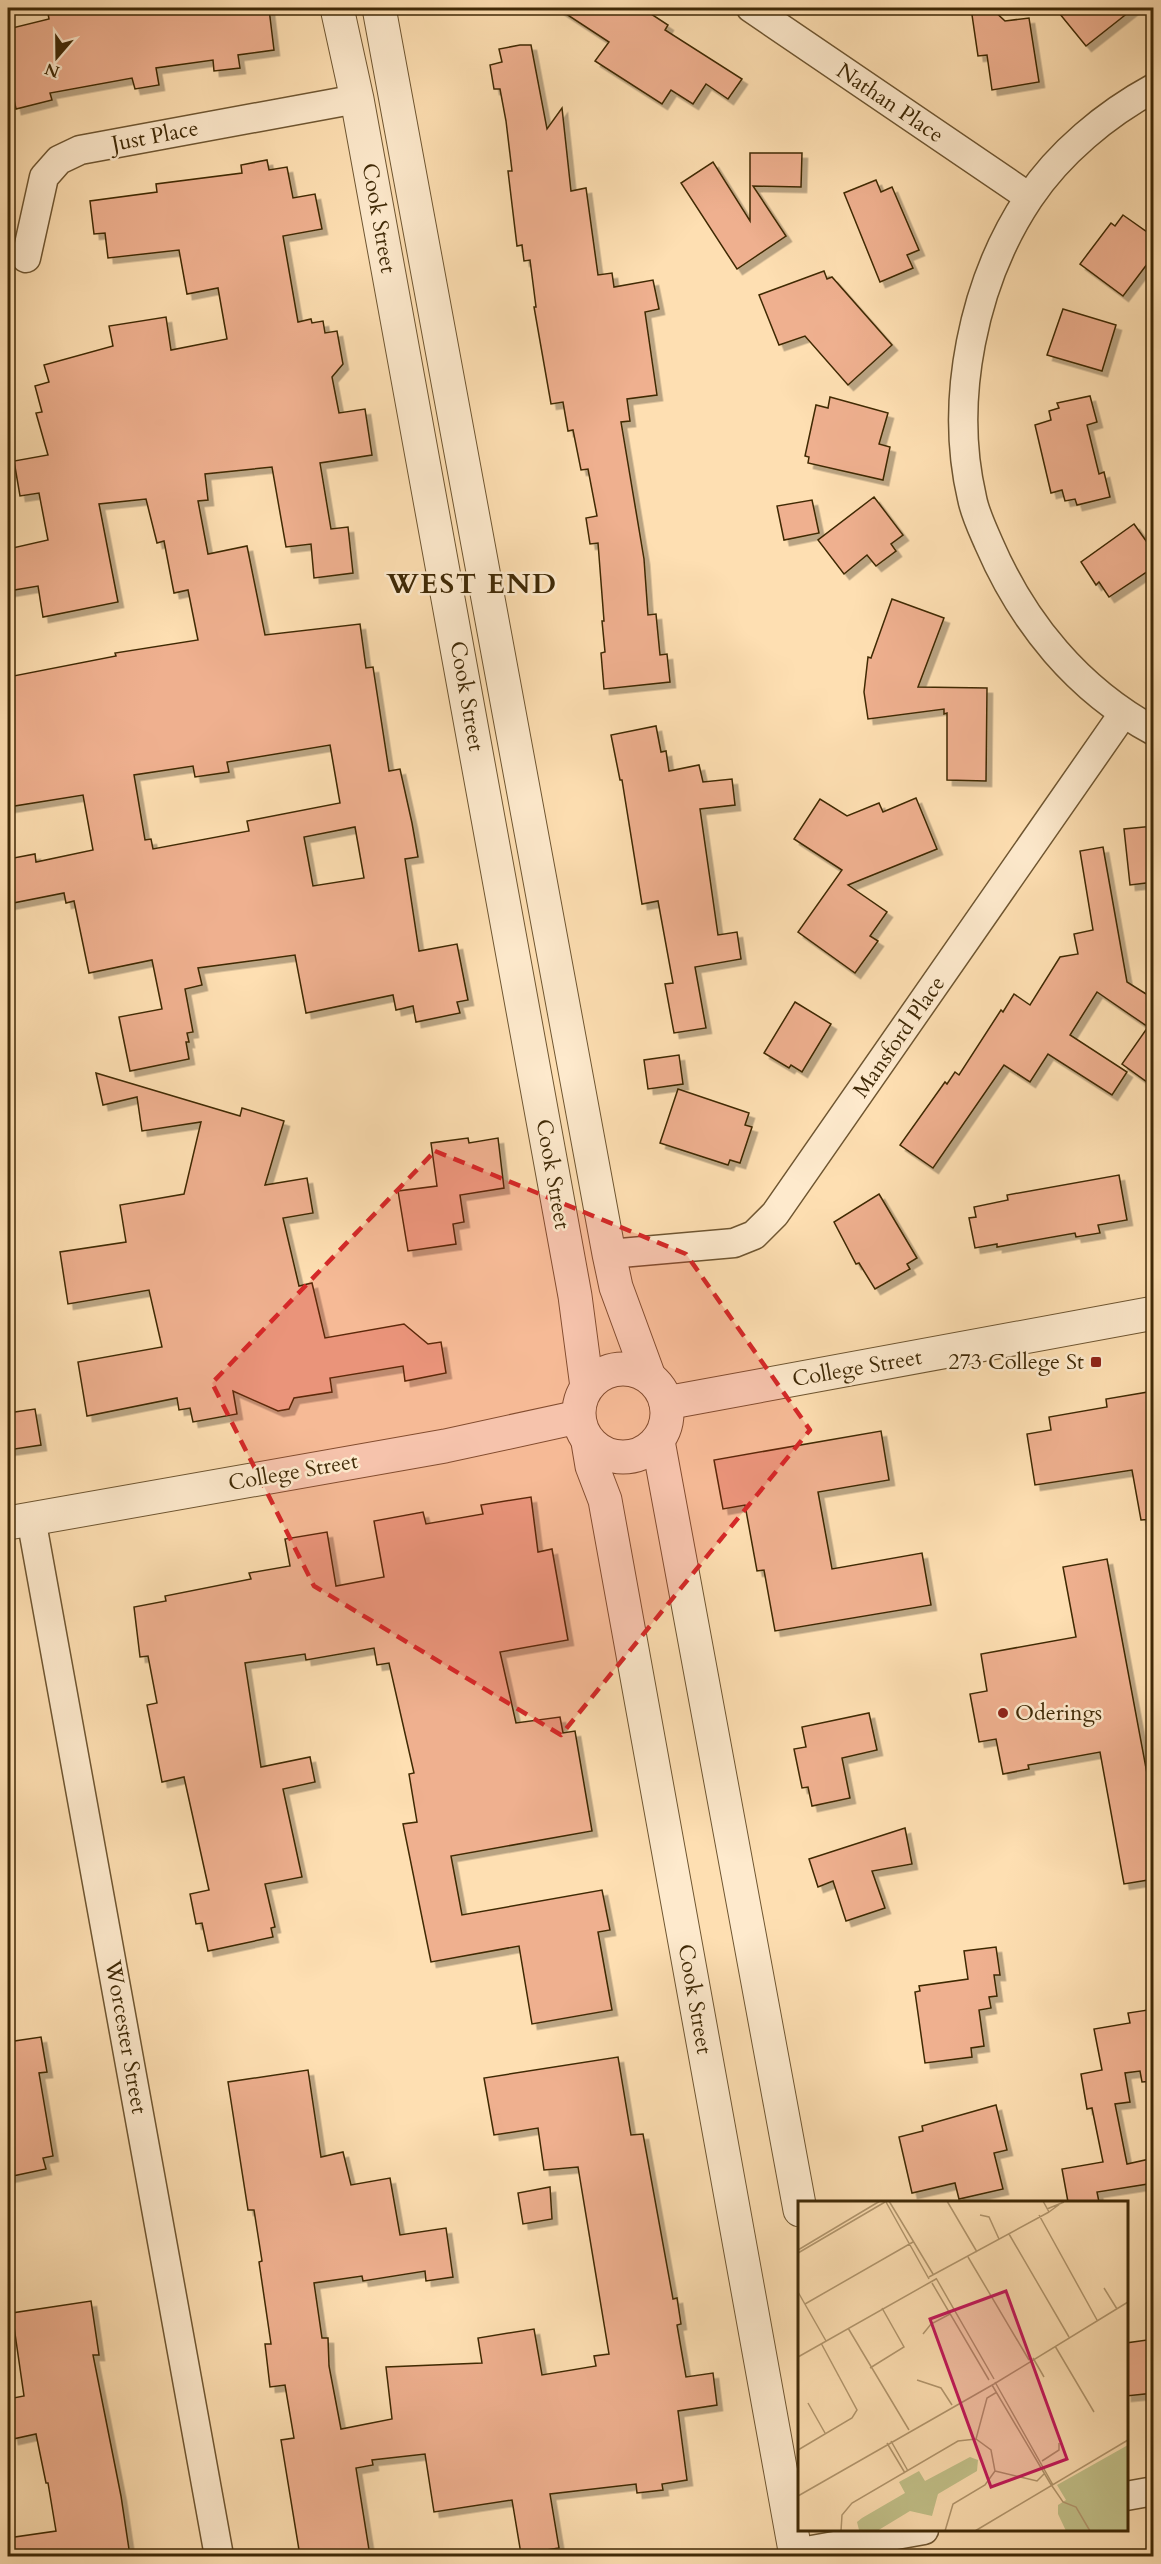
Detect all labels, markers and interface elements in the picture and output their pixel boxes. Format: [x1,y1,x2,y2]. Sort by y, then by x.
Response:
north arrow [27,27,87,87]
street label: Nathan Place [830,56,950,150]
text: N [42,57,63,83]
street label: Just Place [106,113,201,160]
street label: Cook Street [355,161,403,275]
district label: WEST END [385,565,558,603]
street label: Cook Street [443,639,491,753]
street label: Mansford Place [846,970,952,1104]
street label: Cook Street [529,1117,577,1231]
street label: College Street [790,1342,924,1394]
place label: 273 College St [948,1347,1084,1377]
marker: 273 College St [1089,1355,1103,1369]
street label: College Street [226,1446,360,1498]
place label: Oderings [1015,1698,1102,1728]
marker: Oderings [996,1706,1010,1720]
street label: Cook Street [671,1942,719,2056]
street label: Worcester Street [98,1957,154,2116]
inset map [798,2201,1128,2531]

